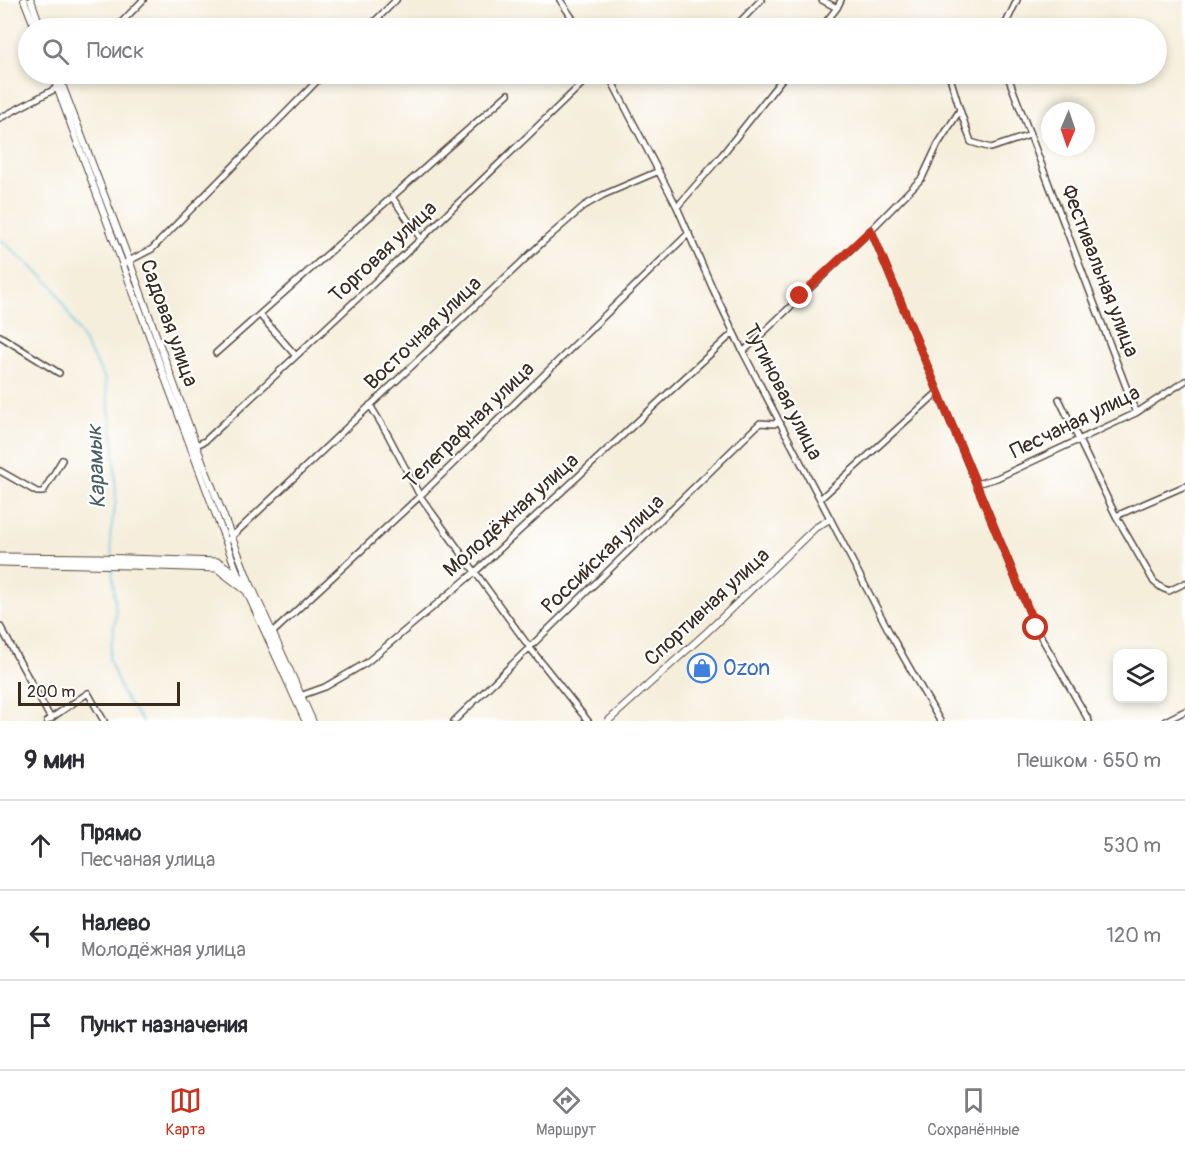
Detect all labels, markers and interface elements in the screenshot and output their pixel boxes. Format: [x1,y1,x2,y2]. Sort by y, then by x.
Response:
search box [18,18,1167,84]
icon: search [39,35,72,68]
text: Поиск [87,37,144,65]
north arrow [1041,102,1095,156]
street label: Фестивальная улица [1055,181,1145,361]
street label: Торговая улица [323,195,443,309]
street label: Садовая улица [133,256,205,390]
street label: Восточная улица [359,270,487,396]
route end [786,282,812,308]
street label: Тутиновая улица [737,319,829,465]
street label: Телеграфная улица [398,356,540,494]
street label: Песчаная улица [1006,379,1144,465]
water label: Карамык [80,422,112,509]
street label: Молодёжная улица [438,447,584,583]
street label: Российская улица [536,489,670,619]
street label: Спортивная улица [639,542,775,672]
route start [1022,614,1048,640]
map controls [1113,649,1167,703]
button: layers [1113,649,1167,703]
shop icon: Ozon [686,652,718,684]
place label: Ozon [723,655,770,682]
scale bar [18,679,180,706]
text: 200 m [27,682,75,702]
text: 9 мин [24,744,85,776]
text: Пешком · 650 m [1017,748,1161,773]
text: Прямо [81,819,141,847]
icon: ahead [24,829,57,862]
text: 530 m [1103,833,1161,858]
text: Песчаная улица [81,847,215,872]
text: Налево [81,909,150,937]
icon: left [24,919,57,952]
text: 120 m [1106,923,1161,948]
text: Молодёжная улица [81,937,246,962]
icon: arrive [24,1009,57,1042]
text: Пункт назначения [81,1011,248,1039]
tab: Карта [165,1084,205,1140]
tab: Маршрут [536,1084,596,1140]
tab: Сохранённые [927,1084,1020,1140]

